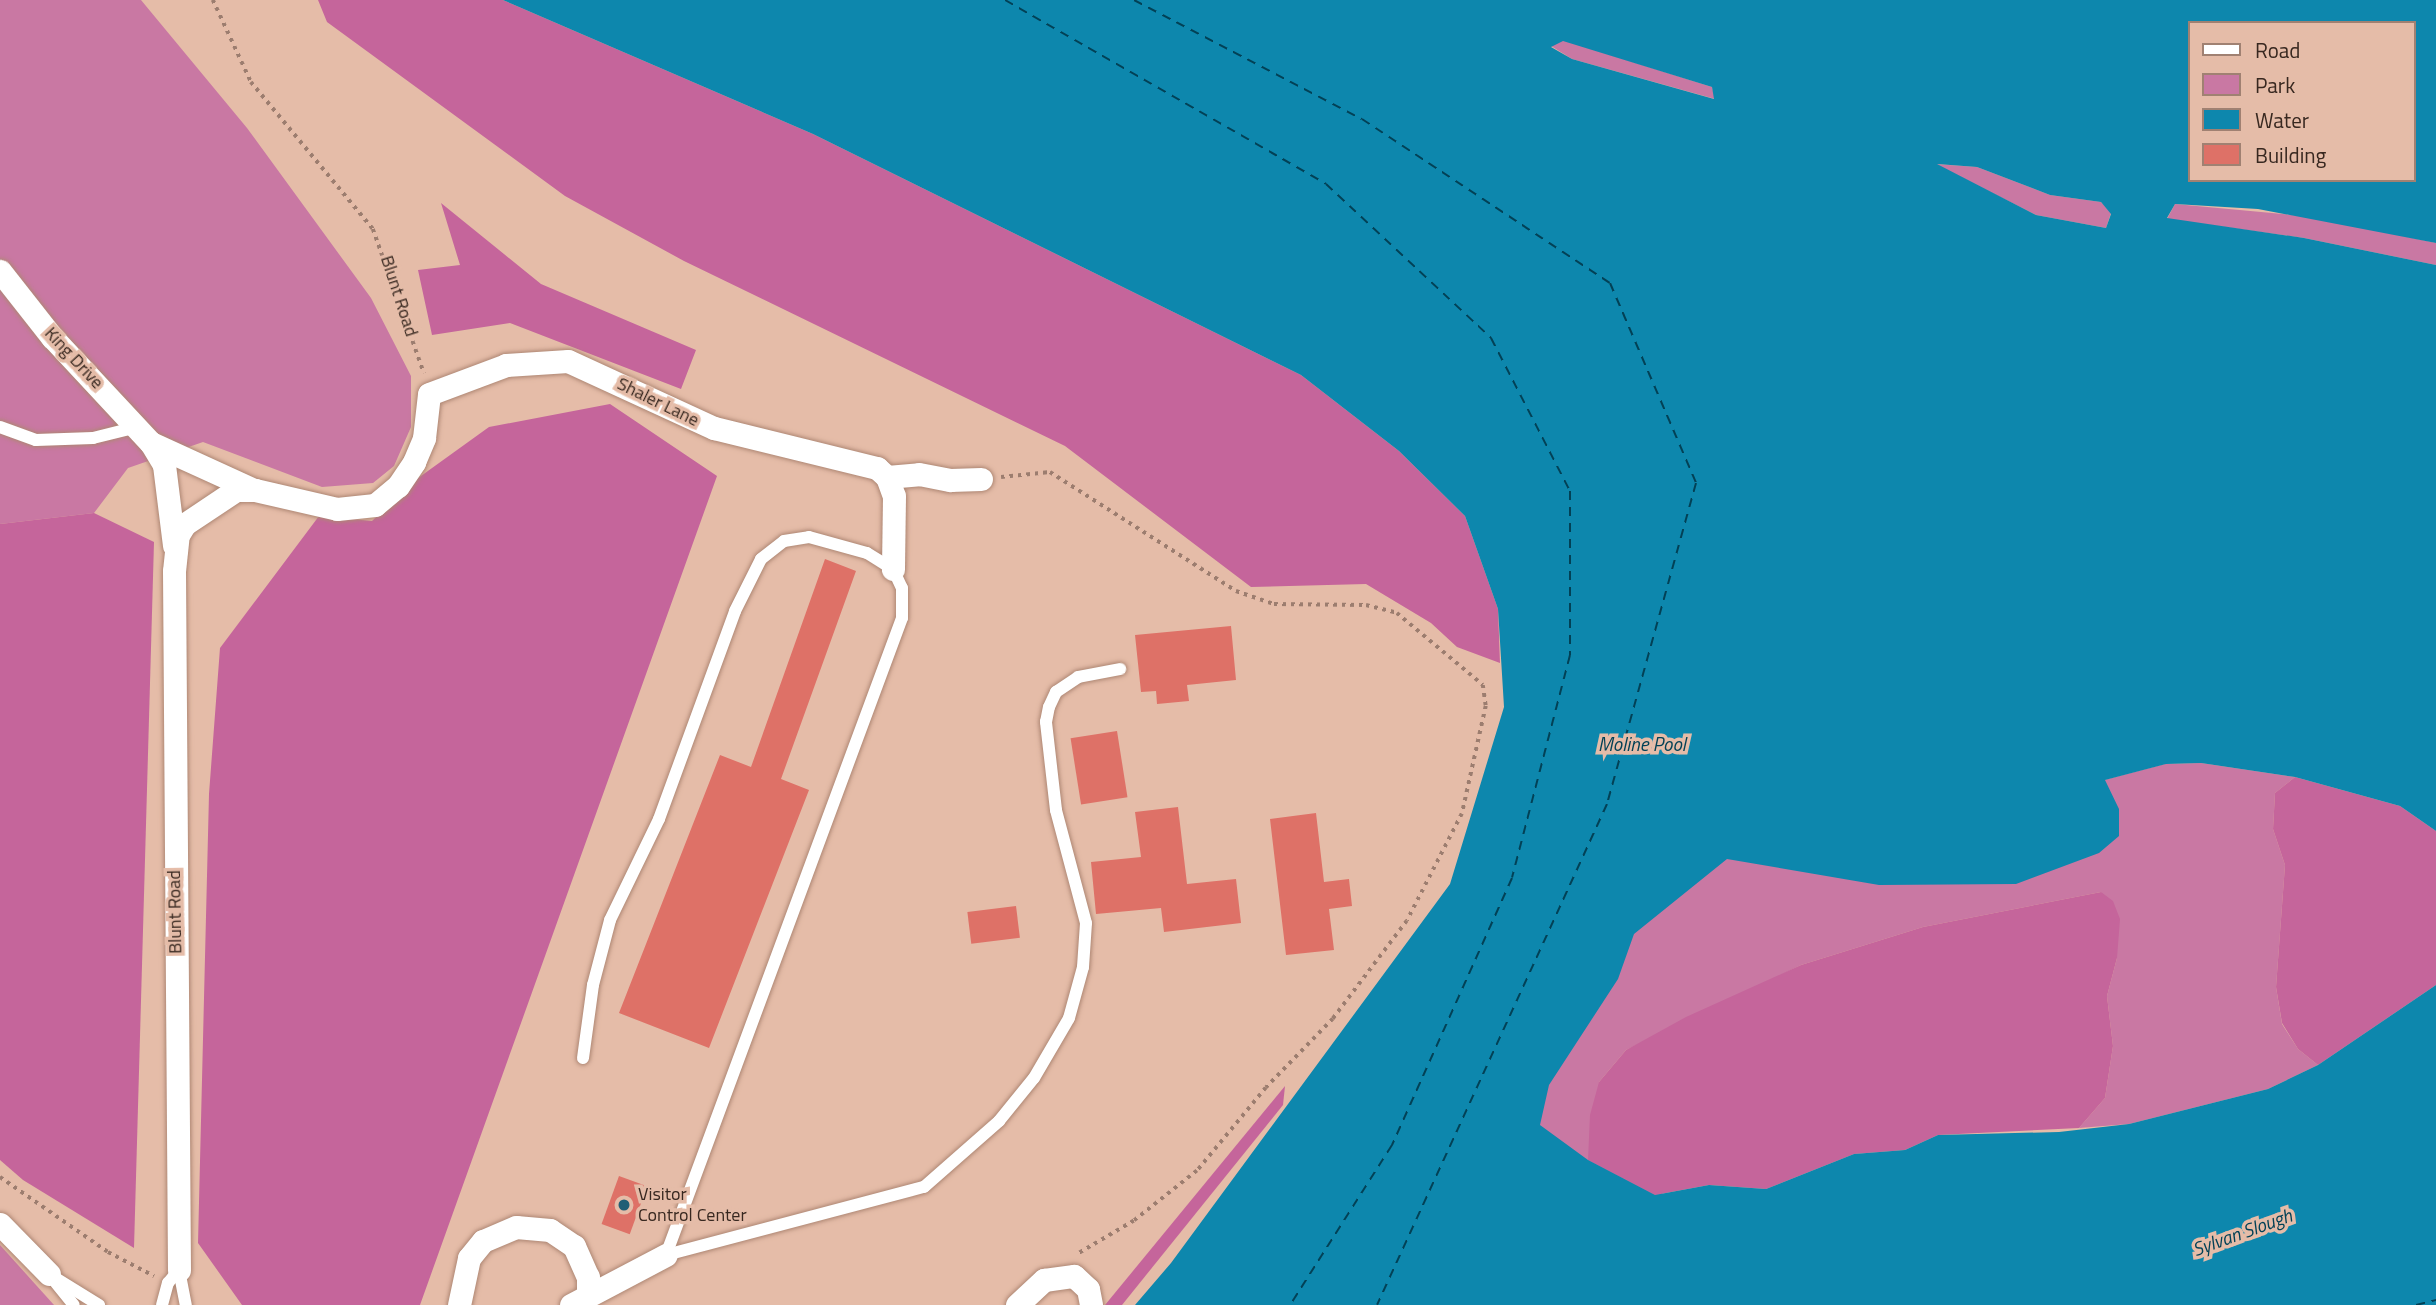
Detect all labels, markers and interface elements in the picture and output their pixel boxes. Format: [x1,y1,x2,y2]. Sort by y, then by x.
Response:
legend [2188,21,2415,182]
text: Road [2255,34,2300,66]
text: Park [2255,69,2295,101]
text: Water [2255,104,2309,136]
text: Building [2255,139,2326,171]
street label: Blunt Road [376,253,422,339]
street label: King Drive [40,323,108,393]
street label: Shaler Lane [614,373,702,431]
water label: Moline Pool [1598,733,1686,755]
street label: Blunt Road [163,870,187,954]
place label: Visitor Control Center [638,1184,747,1226]
marker: Visitor Control Center [616,1197,632,1213]
water label: Sylvan Slough [2189,1203,2295,1261]

